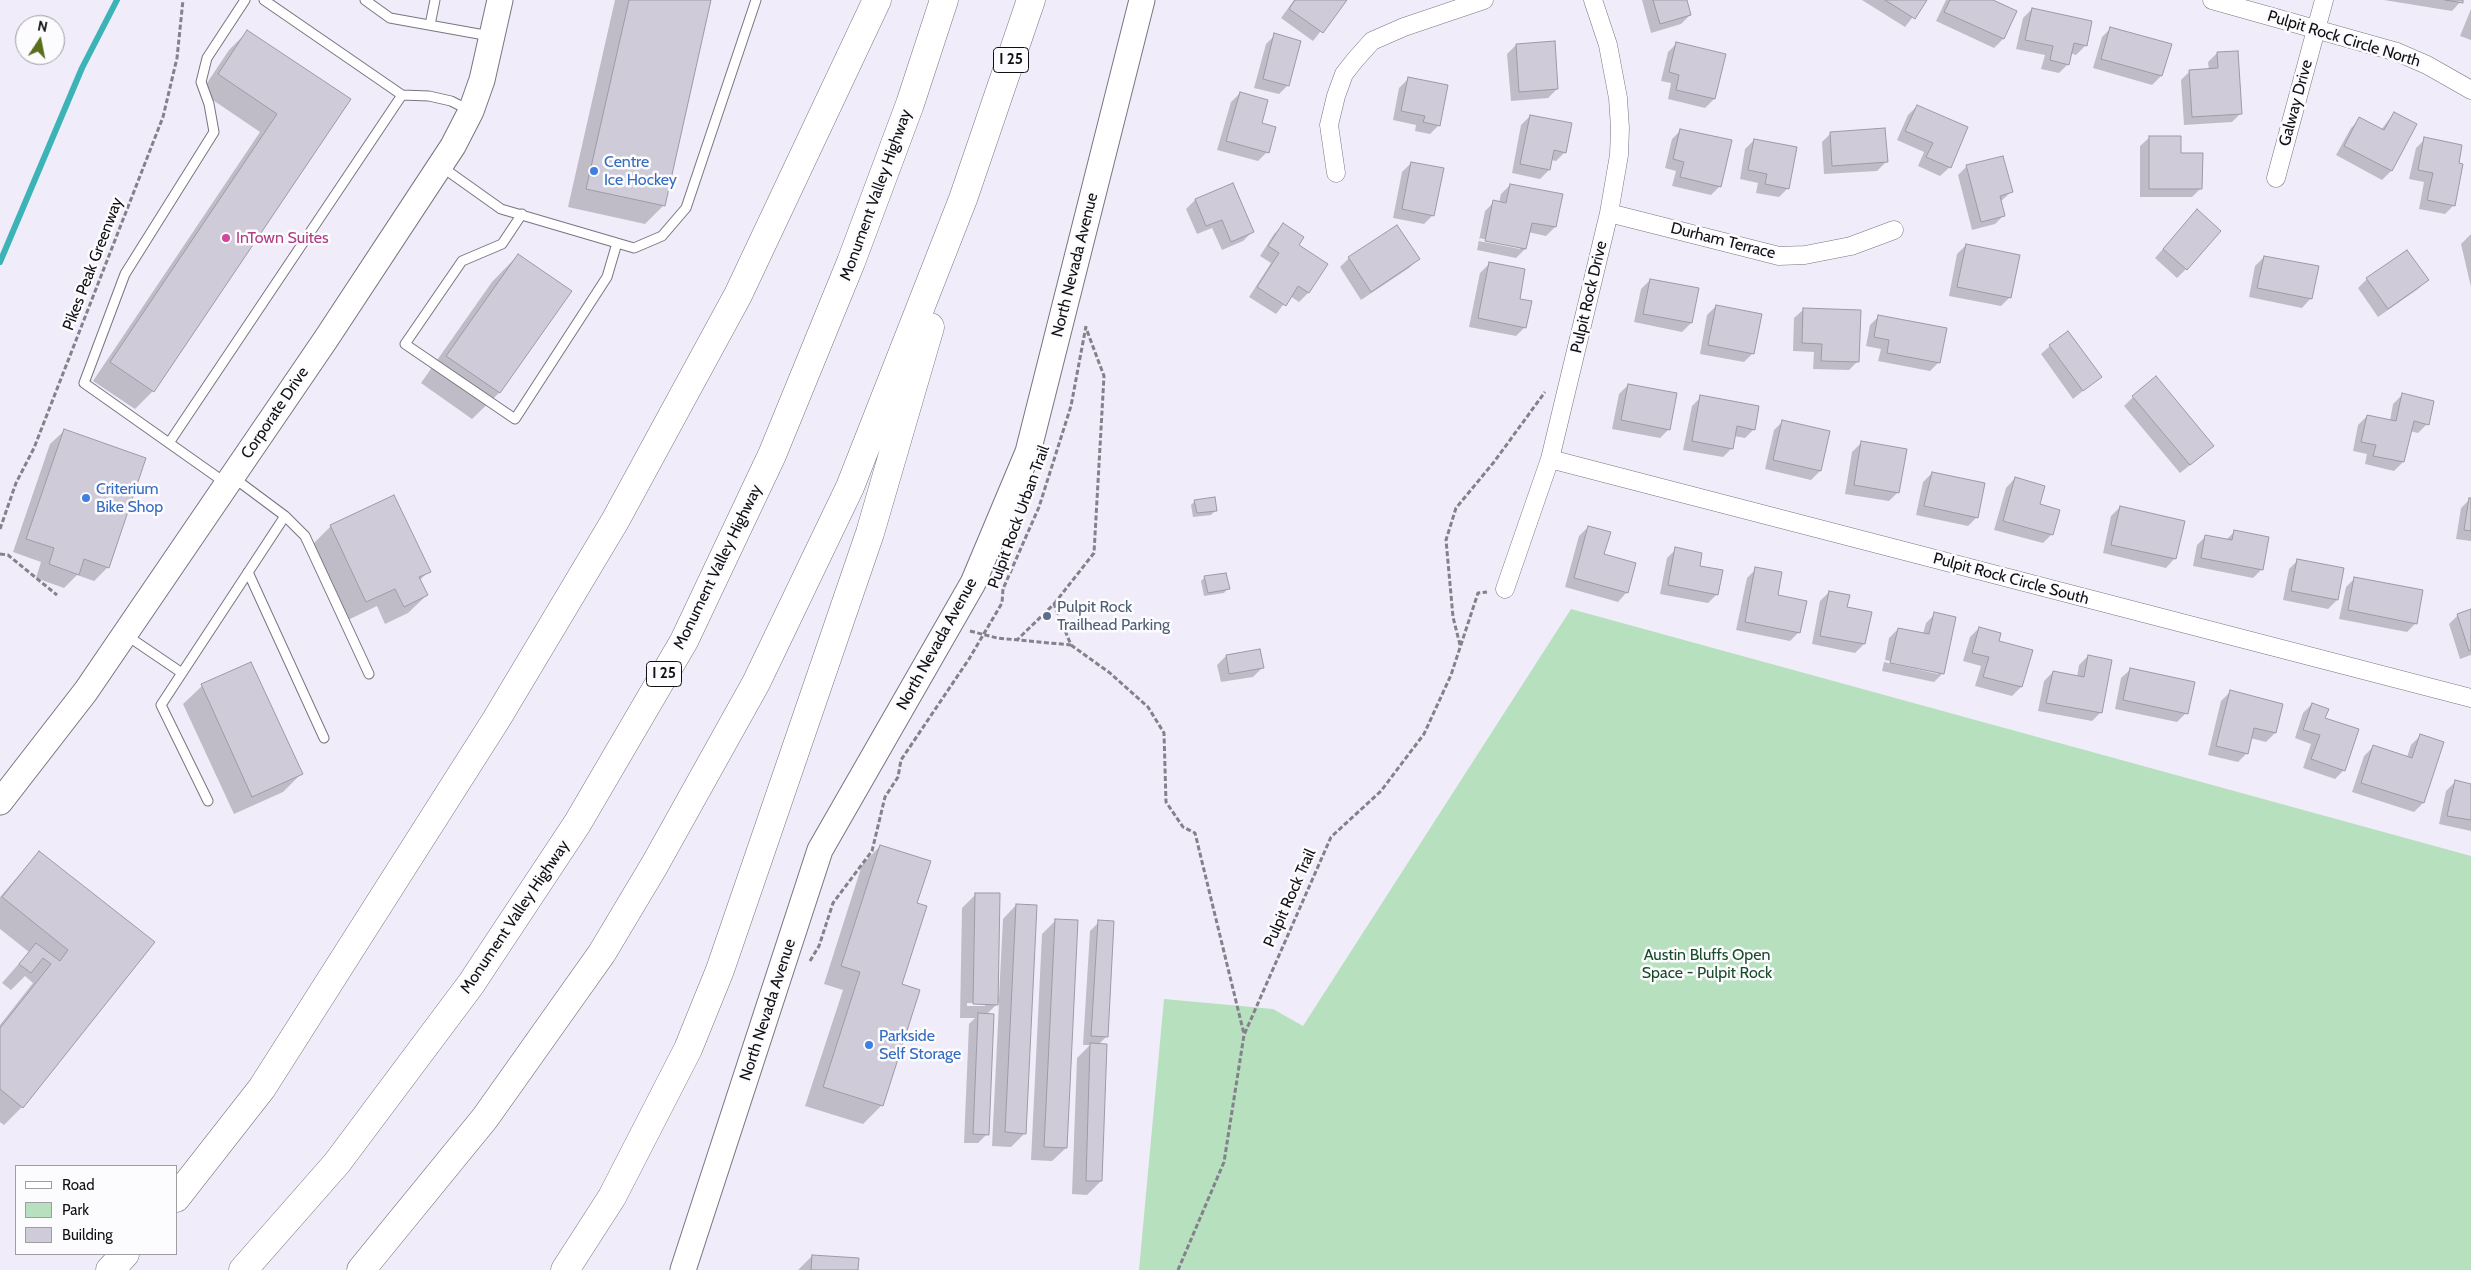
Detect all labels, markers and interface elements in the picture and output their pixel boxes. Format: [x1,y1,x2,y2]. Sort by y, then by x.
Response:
street label: Pulpit Rock Circle North [2265,7,2423,71]
north arrow [15,15,65,65]
text: N [36,16,49,36]
road number: I 25 [994,48,1028,72]
street label: Galway Drive [2275,58,2317,148]
street label: Monument Valley Highway [836,107,916,283]
place label: Centre Ice Hockey [604,152,677,190]
marker: Centre Ice Hockey [588,165,600,177]
street label: North Nevada Avenue [1048,191,1102,339]
street label: Pikes Peak Greenway [59,195,127,333]
street label: Durham Terrace [1669,219,1777,263]
place label: InTown Suites [236,228,329,248]
marker: InTown Suites [220,232,232,244]
street label: Pulpit Rock Drive [1567,239,1611,355]
street label: Corporate Drive [237,363,313,463]
street label: Pulpit Rock Urban Trail [984,443,1054,591]
place label: Criterium Bike Shop [96,479,163,517]
street label: Monument Valley Highway [670,481,766,653]
marker: Criterium Bike Shop [80,492,92,504]
street label: Pulpit Rock Circle South [1931,549,2091,609]
street label: North Nevada Avenue [893,575,981,713]
place label: Pulpit Rock Trailhead Parking [1057,597,1170,635]
marker: Pulpit Rock Trailhead Parking [1041,610,1053,622]
road number: I 25 [646,662,682,686]
street label: Monument Valley Highway [456,837,574,997]
street label: Pulpit Rock Trail [1260,846,1320,950]
street label: North Nevada Avenue [736,937,800,1083]
park label: Austin Bluffs Open Space - Pulpit Rock [1642,945,1772,983]
place label: Parkside Self Storage [879,1026,961,1064]
marker: Parkside Self Storage [863,1039,875,1051]
legend [15,1165,178,1255]
text: Road [62,1176,95,1194]
text: Park [62,1201,89,1219]
text: Building [62,1226,113,1244]

